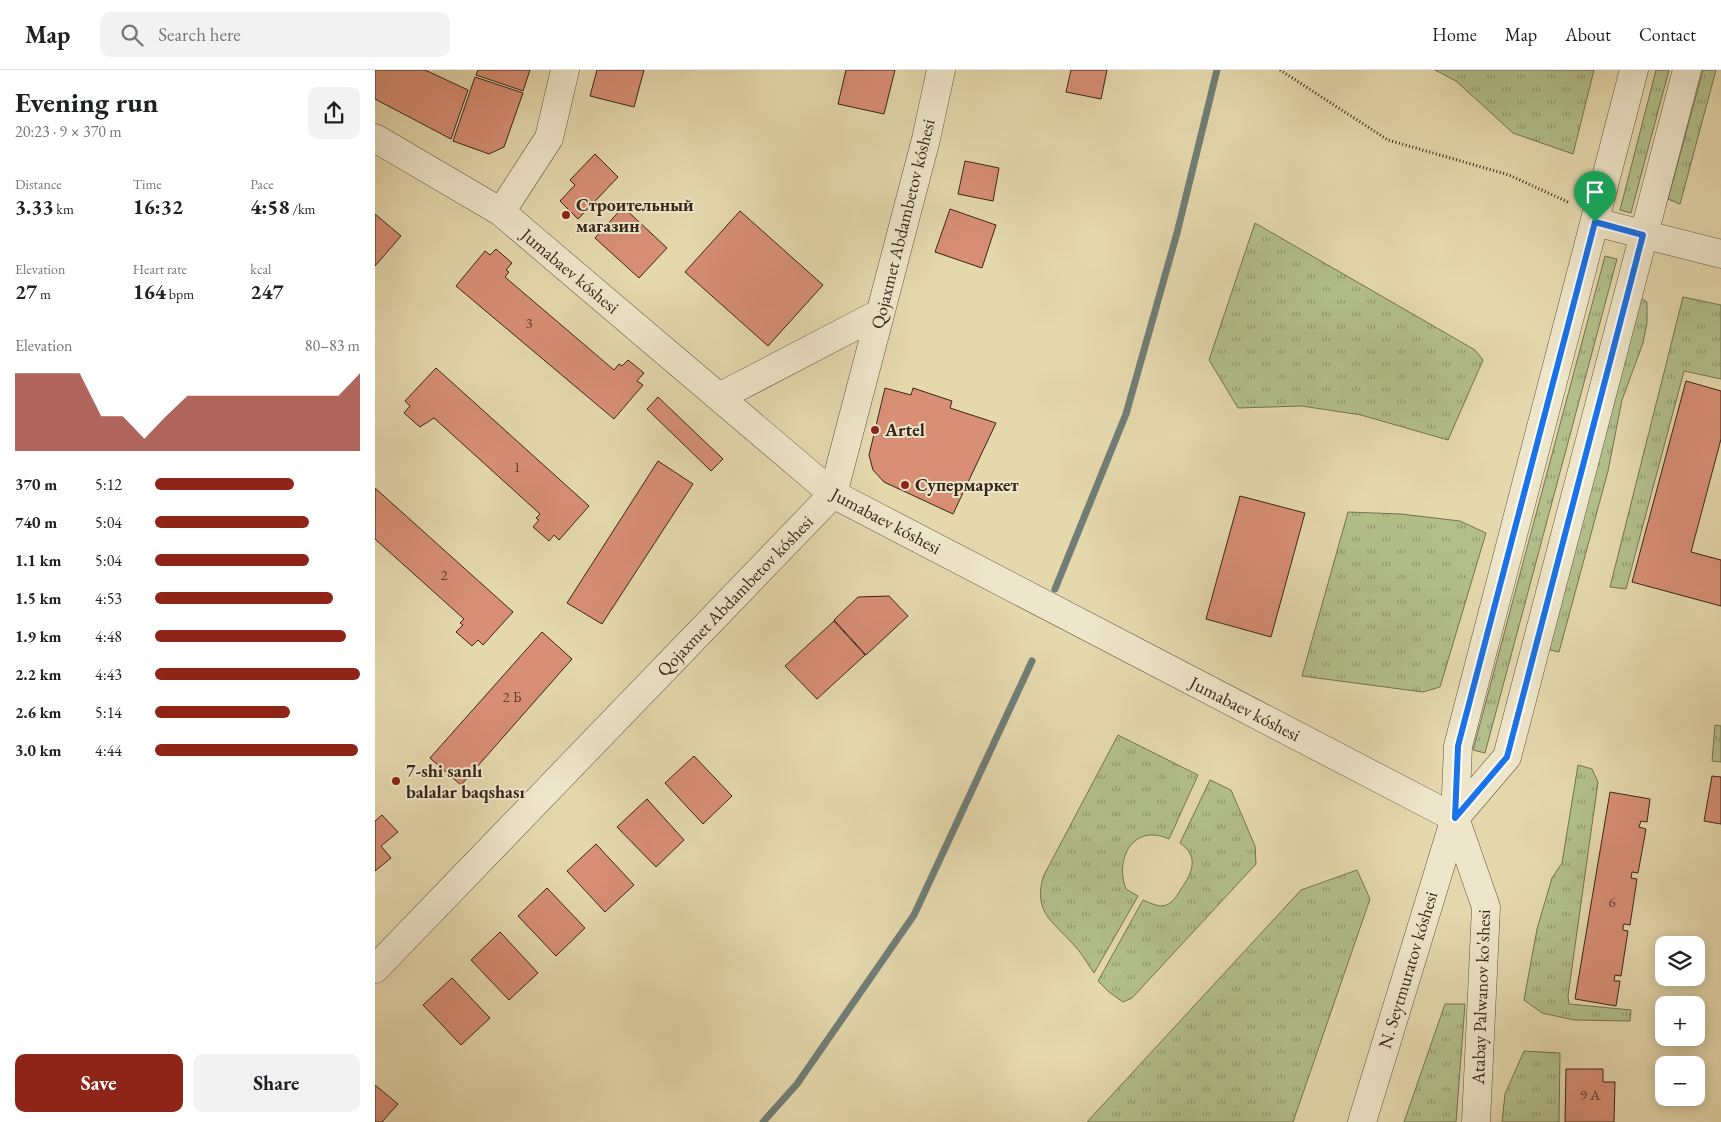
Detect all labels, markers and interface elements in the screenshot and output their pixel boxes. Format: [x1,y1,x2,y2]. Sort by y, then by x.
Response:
search box [100,12,450,57]
text: Map [25,19,70,50]
icon: search [118,21,146,49]
text: Search here [158,22,241,47]
text: Home [1432,23,1477,46]
text: Map [1505,23,1537,46]
text: About [1565,23,1611,46]
text: Contact [1639,23,1696,46]
text: Evening run [15,84,158,120]
button: share [308,87,360,139]
street label: Qojaxmet Abdambetov kóshesi [865,116,940,331]
text: 20:23 · 9 × 370 m [15,121,122,142]
pin [1574,171,1616,222]
text: Distance [15,175,62,193]
text: Time [133,175,162,193]
text: Pace [250,175,274,193]
icon: arrive [1581,178,1609,206]
text: 3.33 [15,193,54,220]
text: 16:32 [133,193,183,220]
text: 4:58 [250,193,290,220]
place label: Строительный магазин [576,193,694,237]
text: km [54,200,74,218]
text: /km [290,200,315,218]
marker: Строительный магазин [560,209,572,221]
street label: Jumabaev kóshesi [515,222,625,319]
text: Elevation [15,260,65,278]
text: Heart rate [133,260,187,278]
text: kcal [250,260,271,278]
text: 27 [15,278,37,305]
text: 164 [133,278,166,305]
text: 247 [250,278,284,305]
text: m [37,285,51,303]
text: bpm [166,285,194,303]
house number: 3 [525,313,533,332]
text: Elevation [15,335,73,356]
text: 80–83 m [305,335,360,356]
place label: Artel [884,418,925,441]
marker: Artel [869,424,881,436]
house number: 1 [513,457,521,476]
place label: Супермаркет [915,473,1019,496]
text: 370 m [15,474,57,495]
text: 5:12 [95,474,122,495]
marker: Супермаркет [899,479,911,491]
street label: Jumabaev kóshesi [826,481,946,559]
street label: Qojaxmet Abdambetov kóshesi [651,510,818,681]
text: 740 m [15,512,57,533]
text: 5:04 [95,512,122,533]
text: 1.1 km [15,550,61,571]
text: 5:04 [95,550,122,571]
house number: 2 [440,565,448,584]
text: 1.5 km [15,588,61,609]
text: 4:53 [95,588,122,609]
text: 1.9 km [15,626,61,647]
text: 4:48 [95,626,122,647]
text: 2.2 km [15,664,61,685]
text: 4:43 [95,664,122,685]
street label: Jumabaev kóshesi [1184,670,1305,747]
house number: 2 Б [502,687,522,706]
text: 2.6 km [15,702,61,723]
text: 5:14 [95,702,122,723]
text: 3.0 km [15,740,61,761]
text: 4:44 [95,740,122,761]
place label: 7-shi sanlı balalar baqshası [406,759,525,803]
marker: 7-shi sanlı balalar baqshası [390,775,402,787]
street label: N. Seytmuratov kóshesi [1373,888,1443,1051]
house number: 6 [1608,892,1616,911]
street label: Atabay Palwanov ko'shesi [1466,908,1495,1086]
map controls [1655,936,1705,1106]
button: layers [1655,936,1705,986]
button: + [1655,996,1705,1046]
button: Save [15,1054,183,1112]
button: Share [193,1054,360,1112]
button: − [1655,1056,1705,1106]
house number: 9 A [1580,1085,1601,1104]

